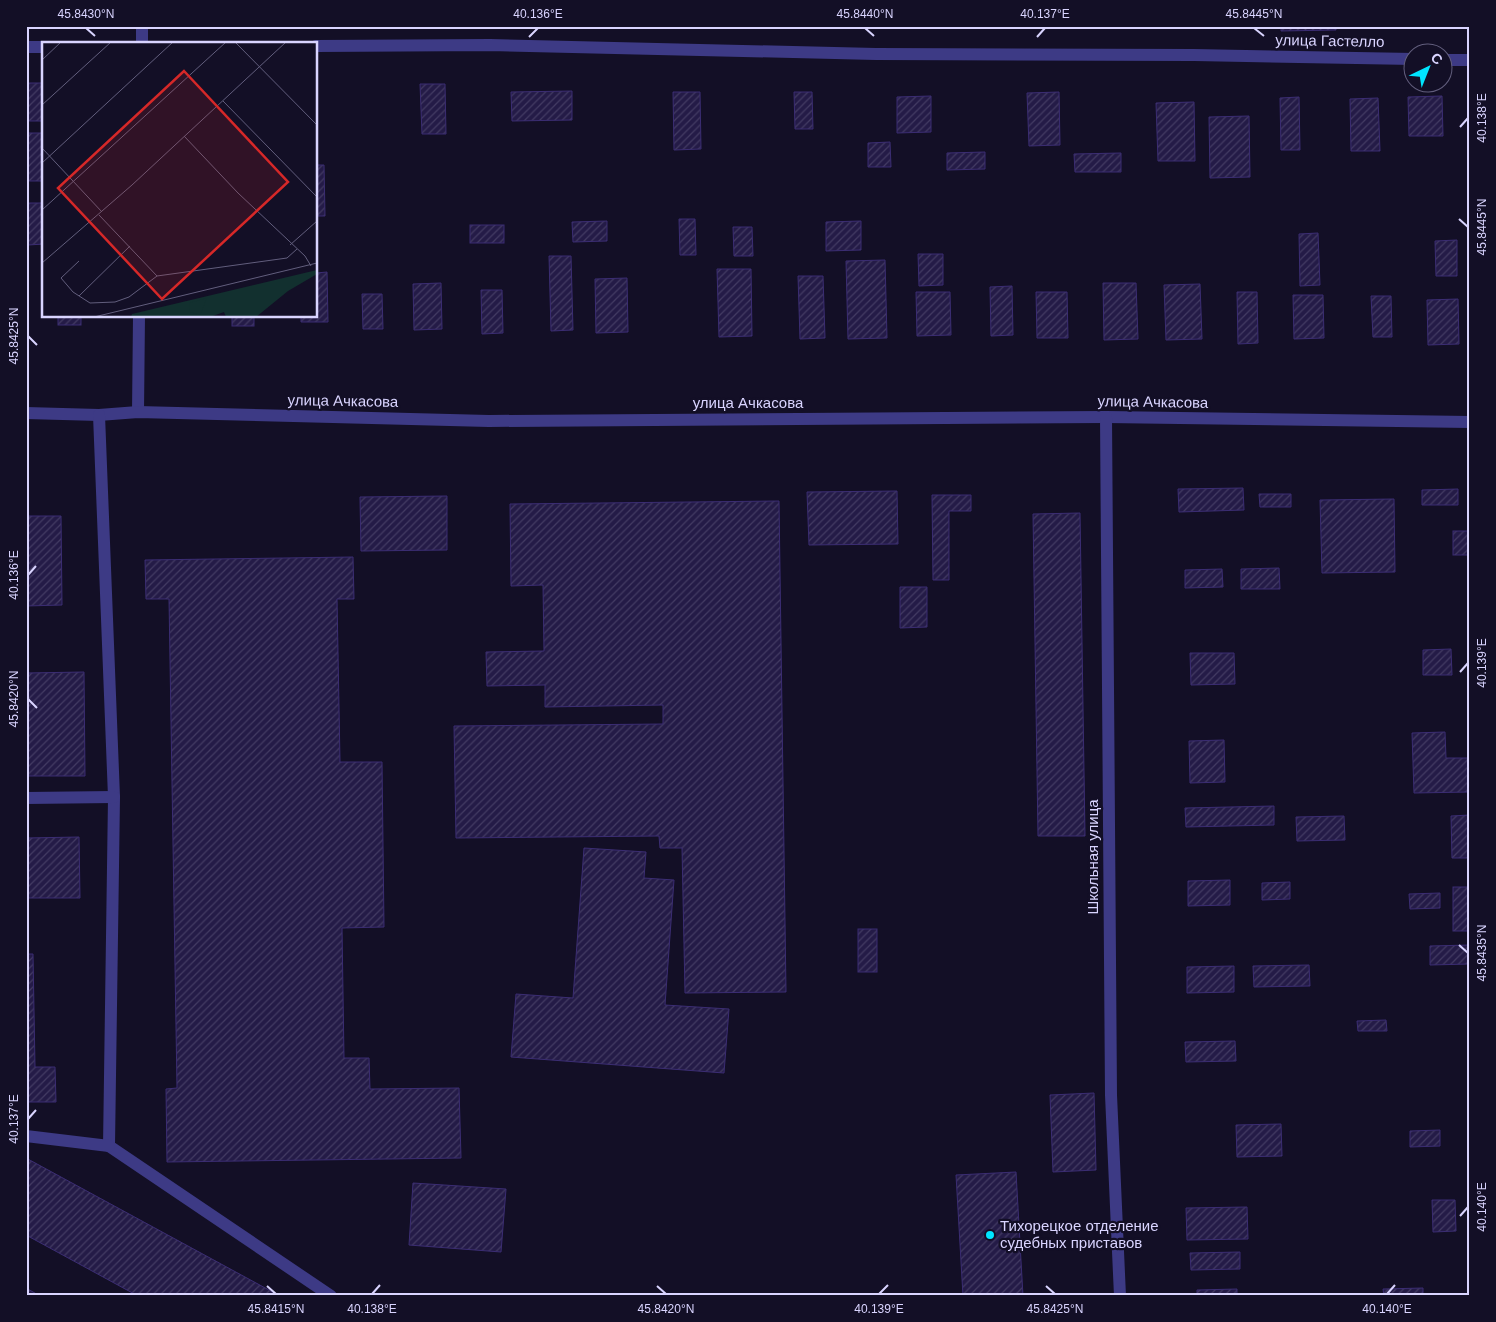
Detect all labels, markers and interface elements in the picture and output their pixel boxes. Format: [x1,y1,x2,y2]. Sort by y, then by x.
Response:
text: 45.8430°N [58,7,114,21]
text: 40.136°E [513,7,563,21]
text: 45.8440°N [837,7,893,21]
text: 40.137°E [1020,7,1070,21]
text: 45.8445°N [1226,7,1282,21]
street label: улица Гастелло [1275,31,1385,50]
inset map [42,42,318,318]
north arrow [1404,42,1454,92]
text: С [1428,49,1446,68]
text: 40.138°E [1475,93,1489,143]
text: 45.8445°N [1475,199,1489,255]
text: 45.8425°N [7,308,21,364]
street label: улица Ачкасова [288,391,399,410]
street label: улица Ачкасова [1098,392,1209,411]
street label: улица Ачкасова [693,394,804,411]
text: 40.136°E [7,550,21,600]
text: 40.139°E [1475,638,1489,688]
text: 45.8420°N [7,671,21,727]
street label: Школьная улица [1084,799,1101,915]
text: 45.8435°N [1475,925,1489,981]
text: 40.137°E [7,1094,21,1144]
text: 40.140°E [1475,1182,1489,1232]
place label: Тихорецкое отделение судебных приставов [1000,1217,1159,1251]
marker: Тихорецкое отделение судебных приставов [984,1229,996,1241]
text: 45.8415°N [248,1302,304,1316]
text: 40.138°E [347,1302,397,1316]
text: 45.8420°N [638,1302,694,1316]
text: 40.139°E [854,1302,904,1316]
text: 45.8425°N [1027,1302,1083,1316]
text: 40.140°E [1362,1302,1412,1316]

